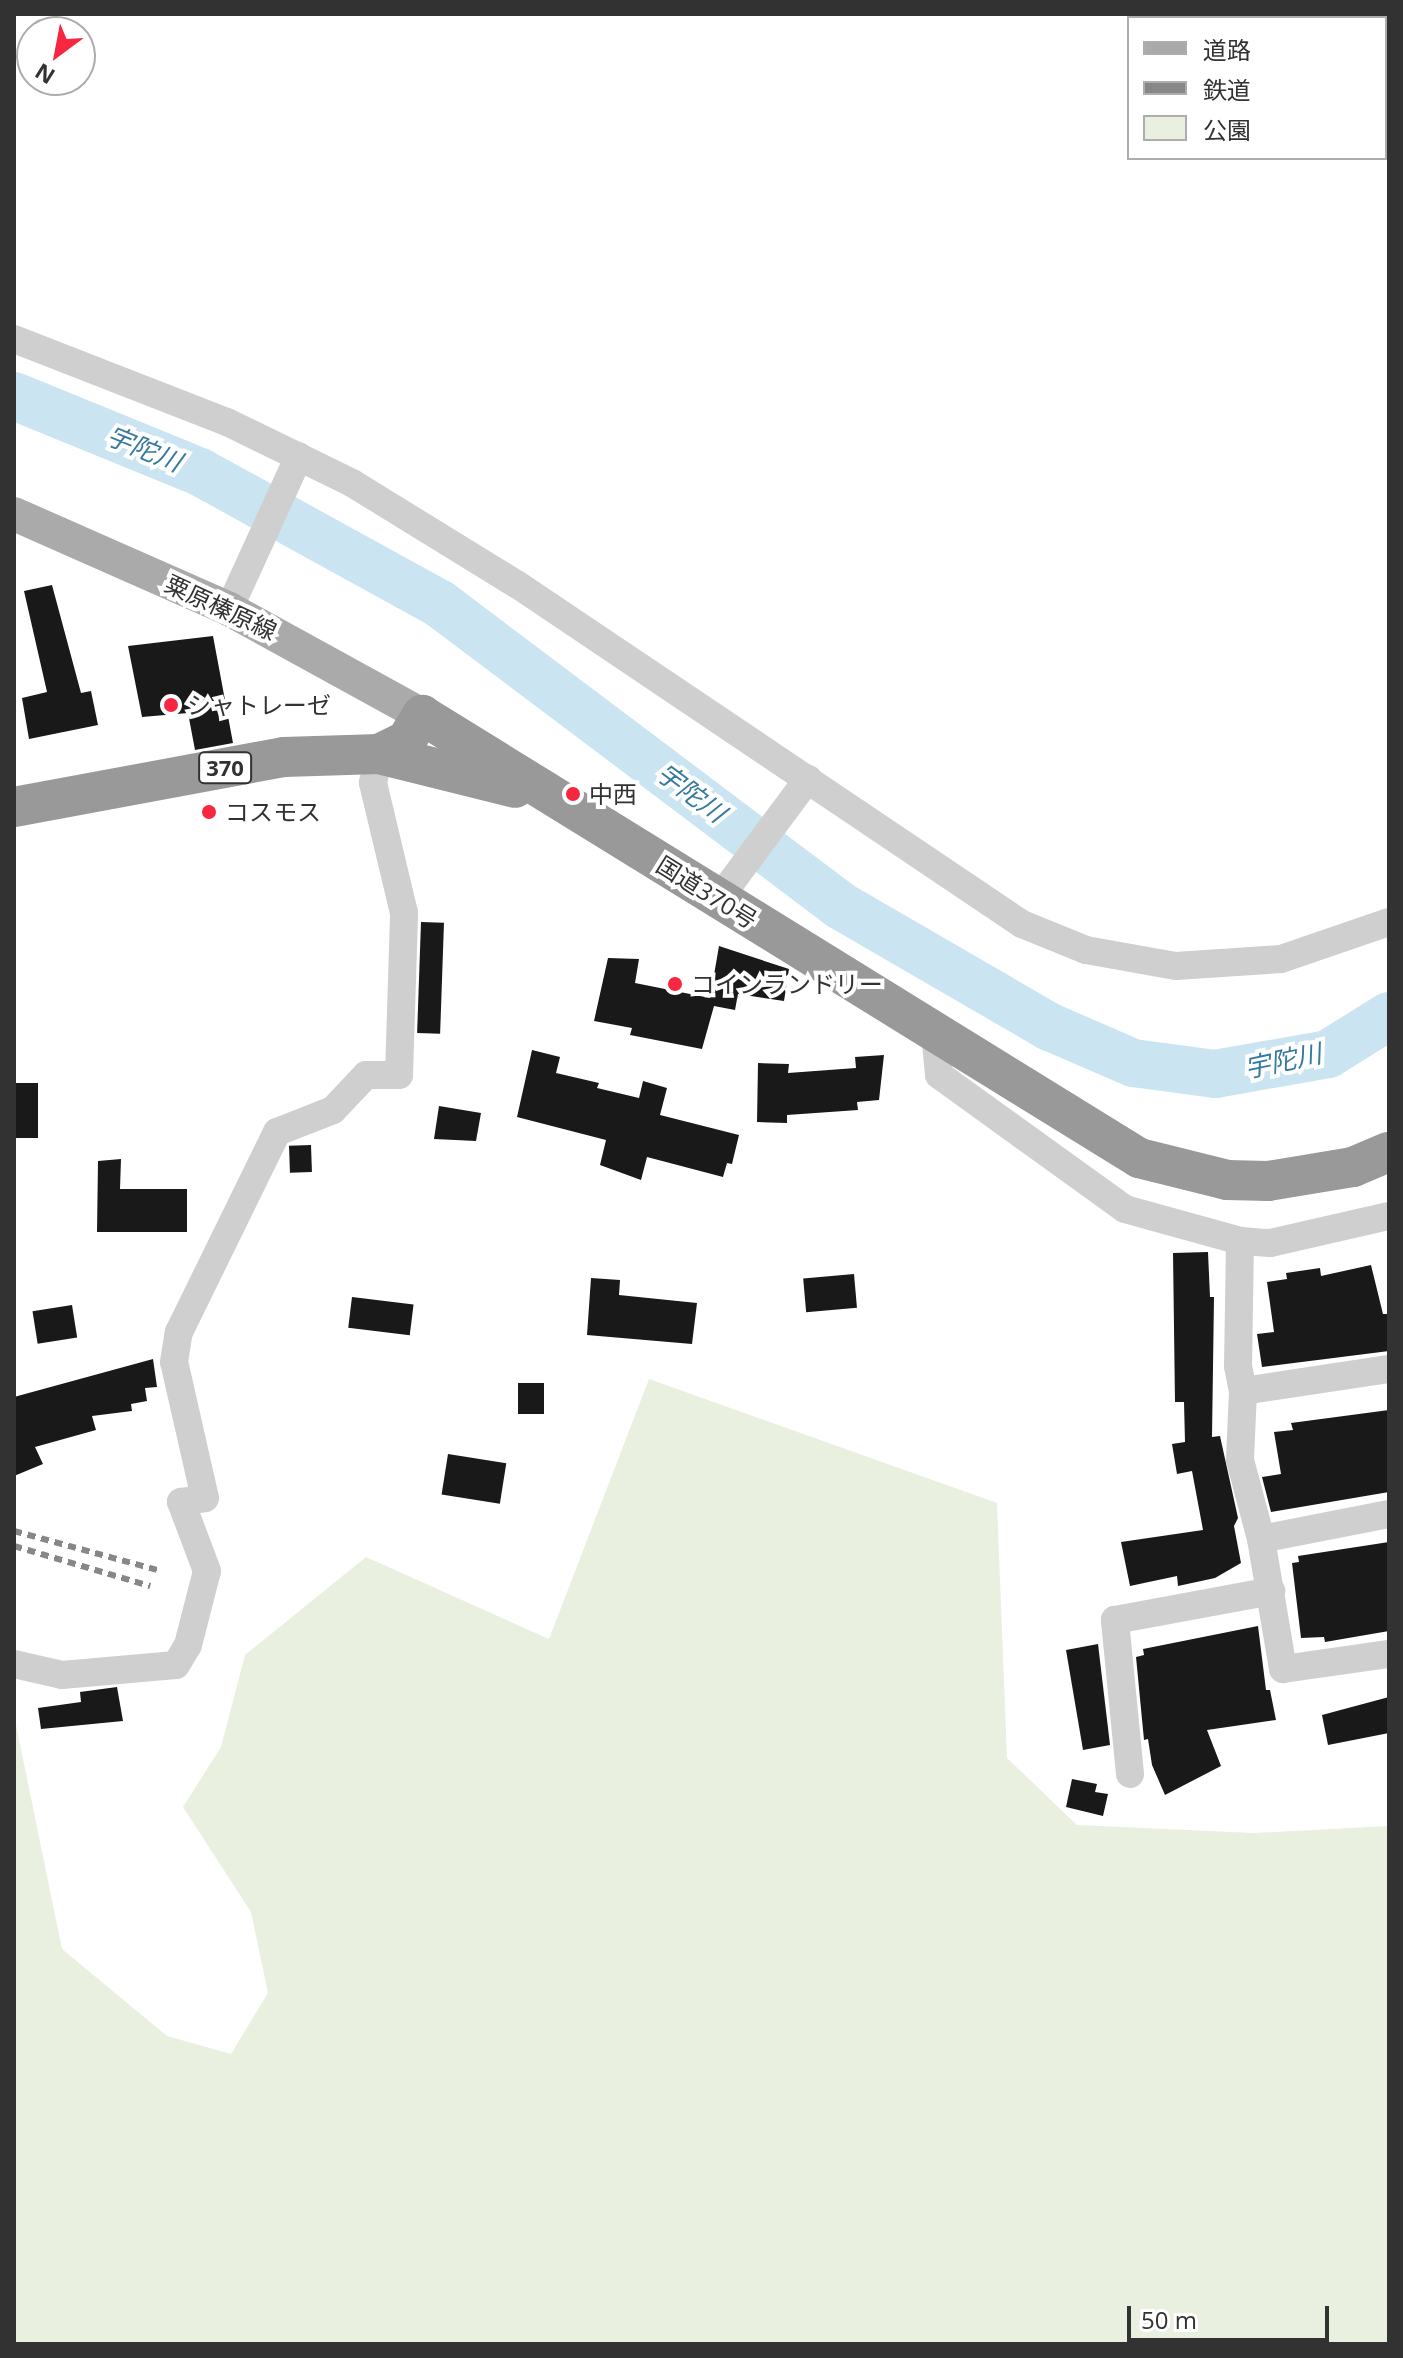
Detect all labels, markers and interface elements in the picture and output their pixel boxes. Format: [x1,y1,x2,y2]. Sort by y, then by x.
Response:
north arrow [16,16,96,96]
legend [1127,16,1387,160]
text: 道路 [1203,33,1251,66]
text: N [29,57,60,92]
text: 鉄道 [1203,73,1251,106]
text: 公園 [1203,113,1251,146]
water label: 宇陀川 [102,420,186,478]
street label: 粟原榛原線 [161,569,281,645]
place label: シャトレーゼ [187,691,331,719]
marker: シャトレーゼ [162,696,180,714]
road number: 370 [197,750,253,786]
water label: 宇陀川 [650,757,732,829]
place label: 中西 [589,780,637,808]
marker: 中西 [564,785,582,803]
place label: コスモス [225,798,321,826]
marker: コスモス [200,803,218,821]
street label: 国道370号 [651,850,763,934]
place label: コインランドリー [691,970,883,998]
marker: コインランドリー [666,975,684,993]
water label: 宇陀川 [1242,1038,1324,1084]
scale bar [1131,2290,1333,2340]
text: 50 m [1141,2303,1197,2336]

